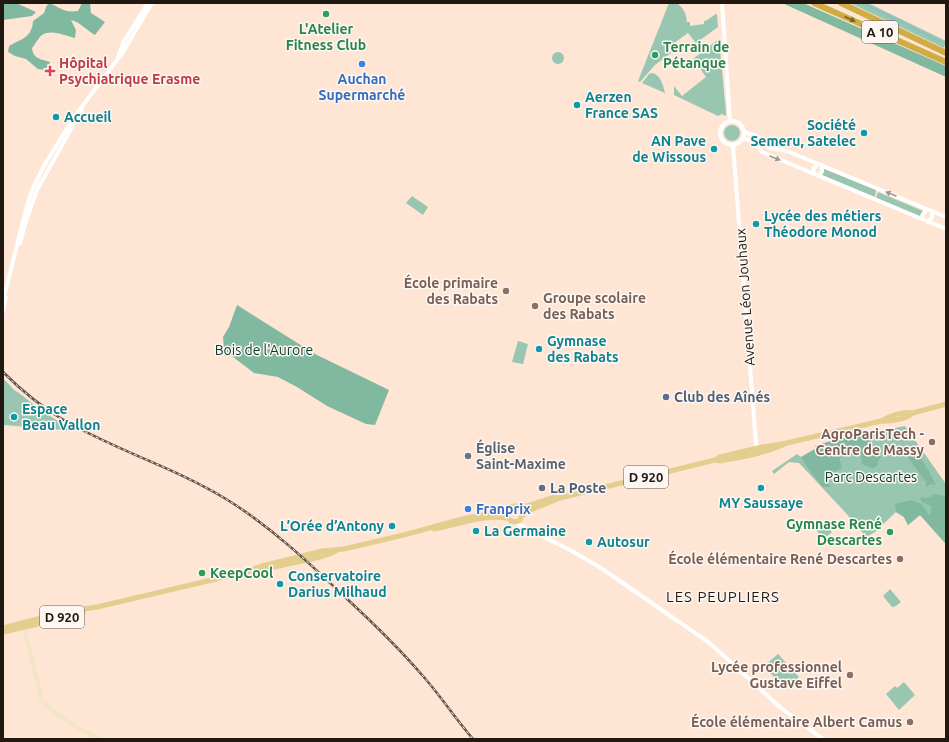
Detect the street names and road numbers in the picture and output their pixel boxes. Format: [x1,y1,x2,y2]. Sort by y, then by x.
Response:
road number: A 10 [862,21,898,43]
street label: Avenue Léon Jouhaux [732,228,758,366]
road number: D 920 [624,466,668,488]
road number: D 920 [40,606,84,628]

